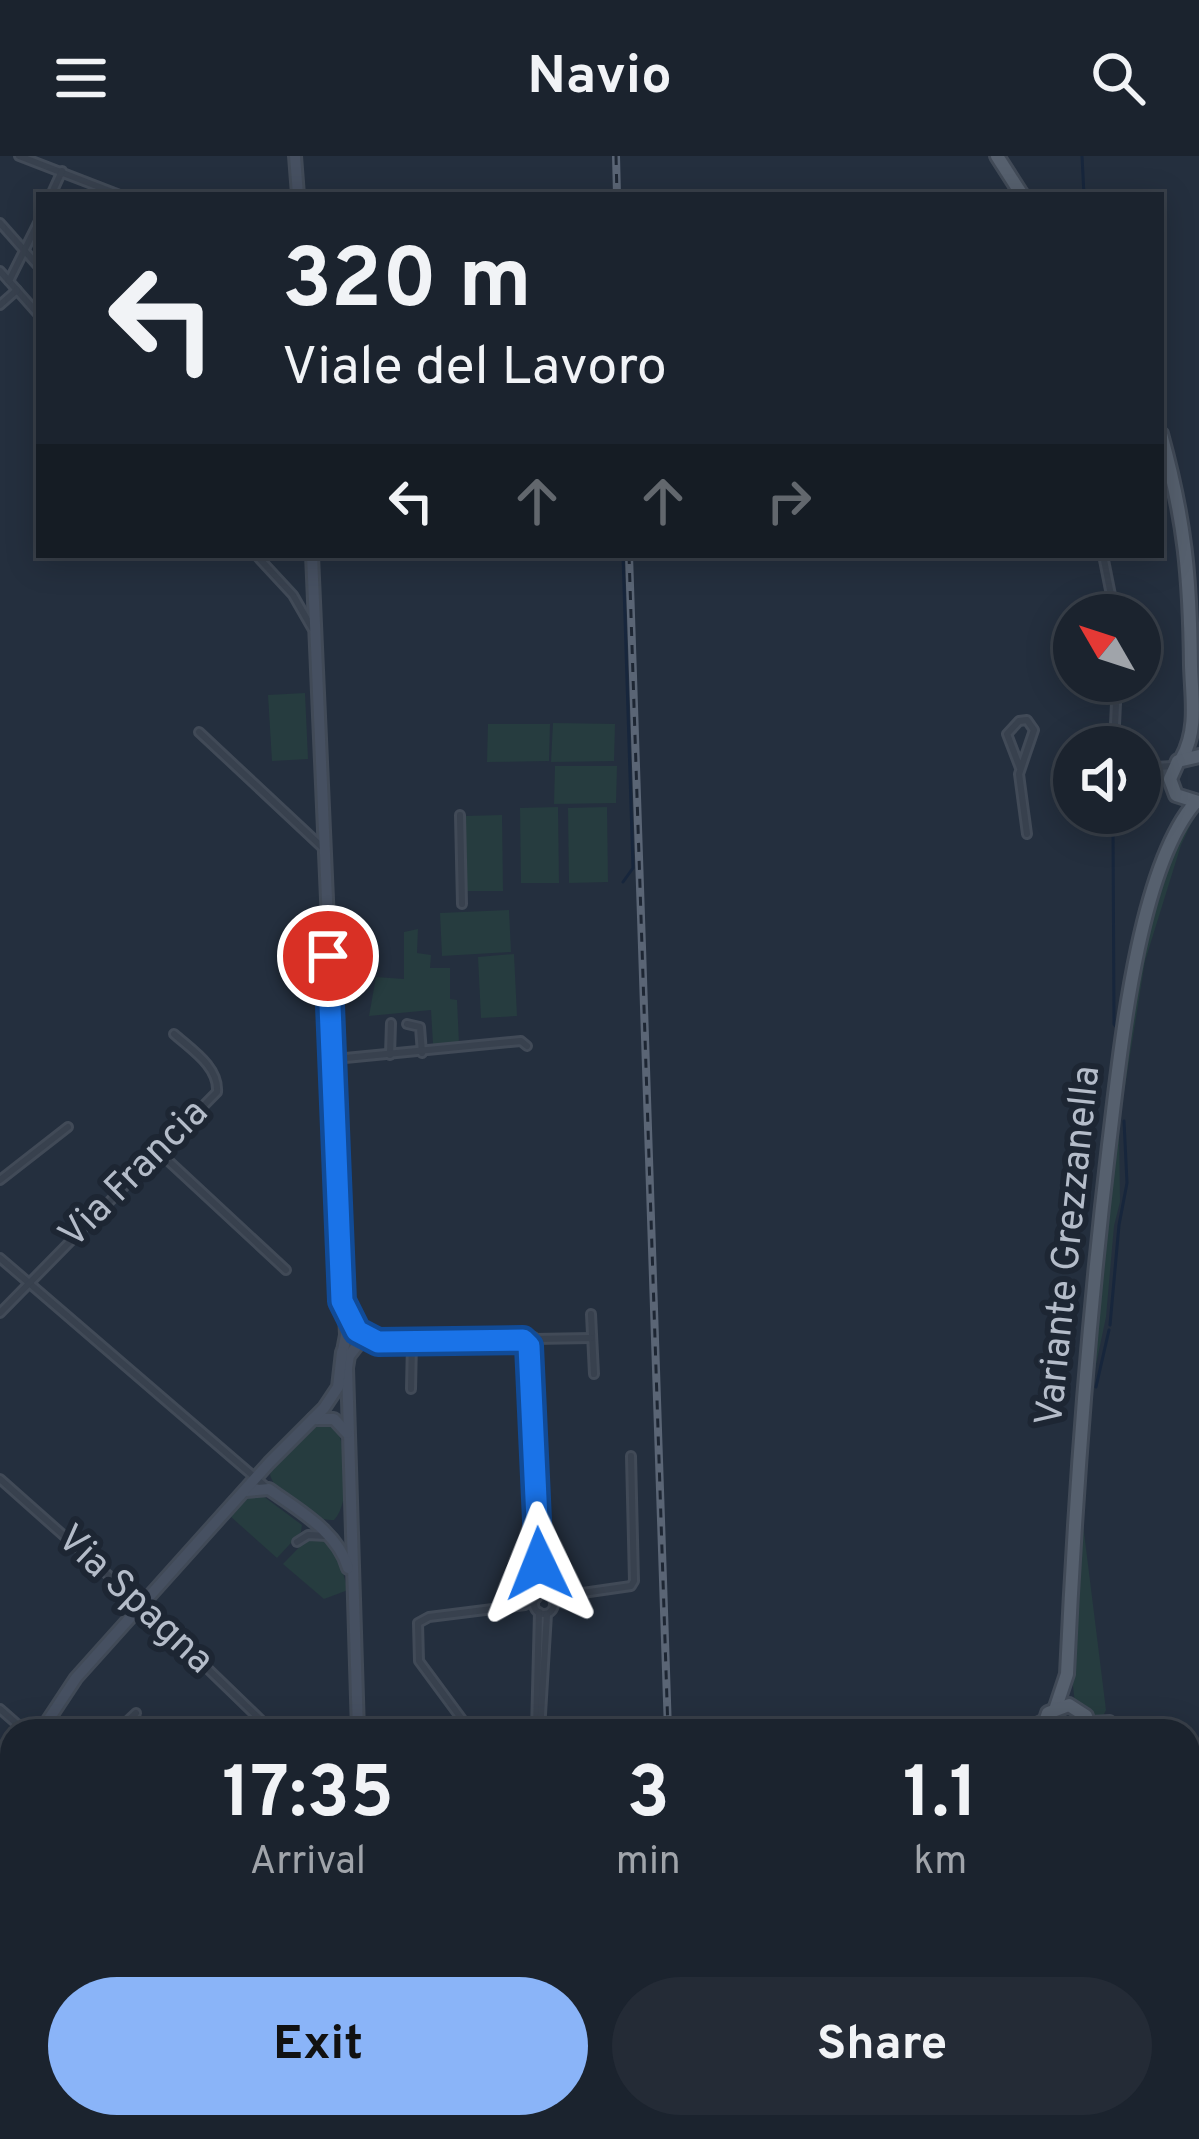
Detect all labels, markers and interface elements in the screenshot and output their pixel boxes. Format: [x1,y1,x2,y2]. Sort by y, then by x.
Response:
text: Navio [527,44,672,113]
icon: menu [48,45,114,111]
icon: search [1085,45,1151,111]
text: 320 m [282,231,532,337]
icon: left [84,240,240,396]
text: Viale del Lavoro [282,335,667,404]
icon: left [378,468,444,534]
icon: ahead [504,468,570,534]
icon: ahead [630,468,696,534]
icon: right [756,468,822,534]
north arrow [1053,594,1161,702]
map controls [1053,594,1161,834]
button: sound [1053,726,1161,834]
pin [277,905,379,1007]
icon: arrive [295,923,361,989]
street label: Variante Grezzanella [1027,1063,1113,1429]
street label: Via Francia [50,1090,220,1260]
position arrow [476,1501,602,1627]
street label: Via Spagna [45,1516,223,1686]
text: 17:35 [222,1751,394,1843]
text: 3 [627,1751,670,1843]
text: 1.1 [903,1751,978,1843]
text: Arrival [250,1839,366,1888]
text: min [616,1839,681,1888]
text: km [913,1839,967,1888]
button: Exit [48,1977,588,2115]
button: Share [612,1977,1152,2115]

